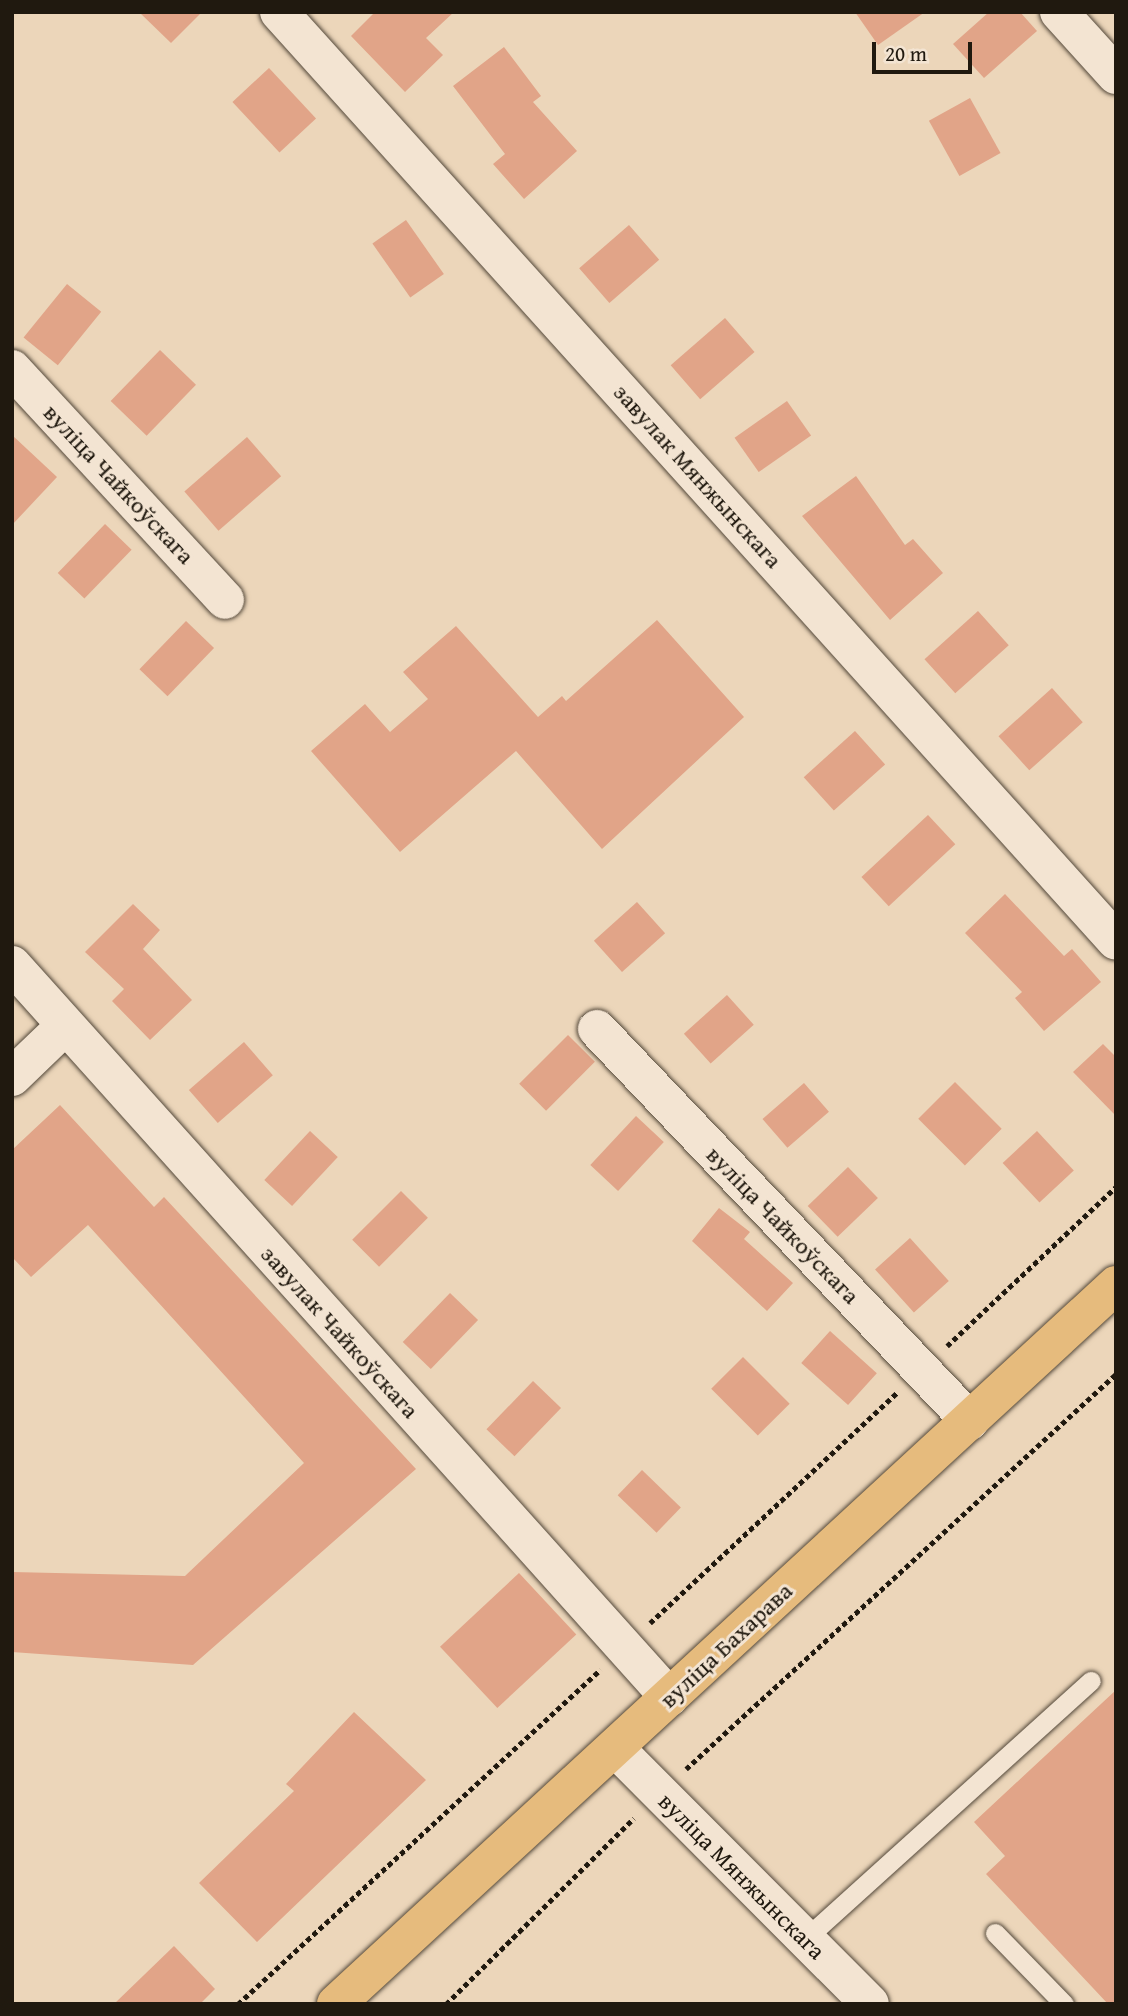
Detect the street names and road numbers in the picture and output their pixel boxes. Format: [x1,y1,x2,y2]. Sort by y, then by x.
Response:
street label: завулак Мянжынскага [608,378,788,574]
street label: вуліца Чайкоўскага [38,398,200,570]
street label: вуліца Чайкоўскага [700,1140,866,1310]
street label: завулак Чайкоўскага [255,1240,425,1424]
street label: вуліца Бахарава [654,1576,798,1714]
street label: вуліца Мянжынскага [653,1787,831,1965]

